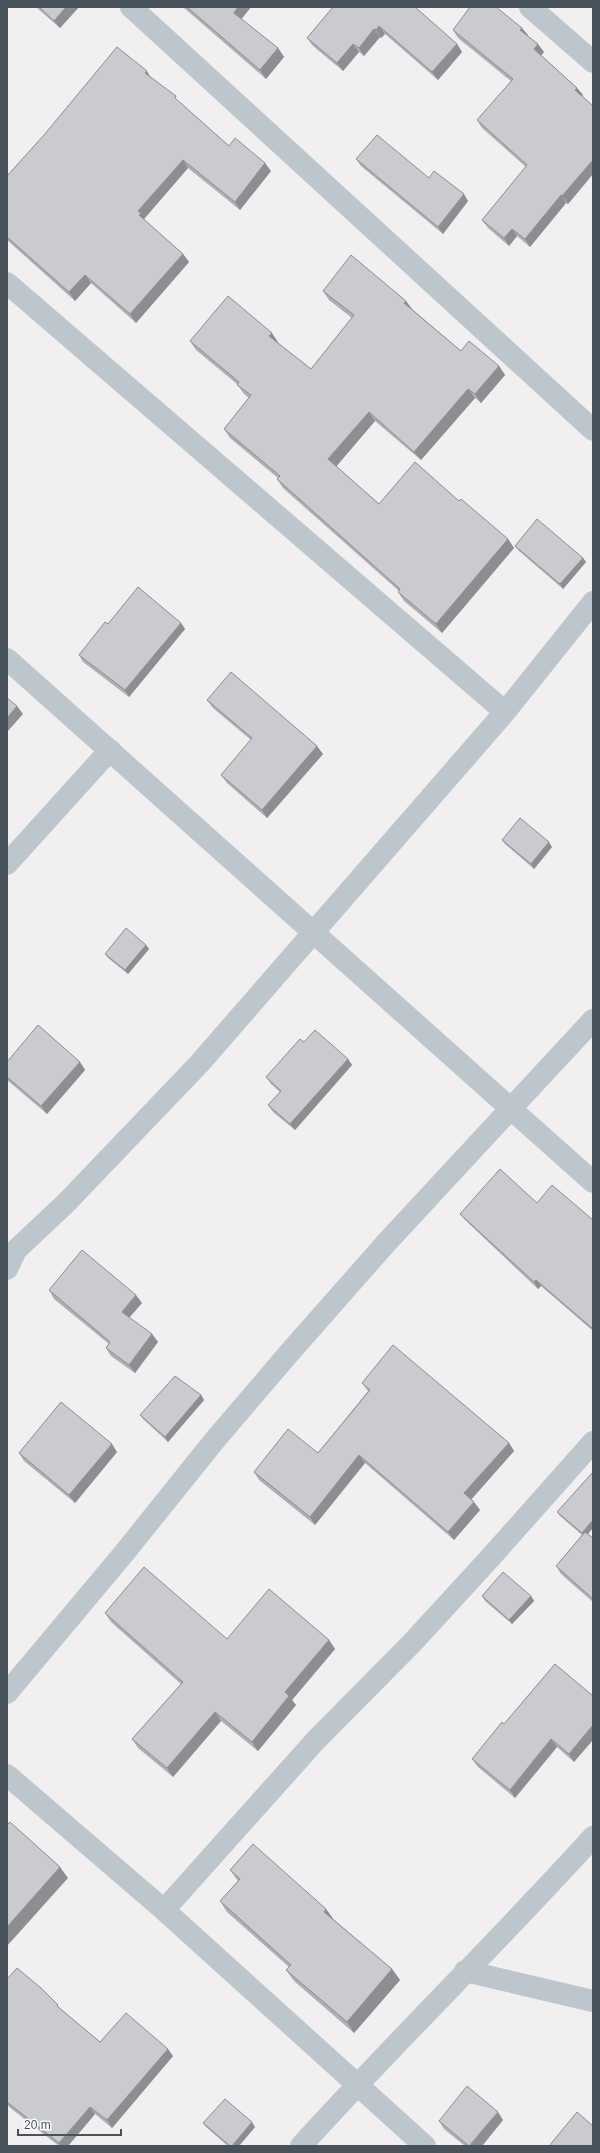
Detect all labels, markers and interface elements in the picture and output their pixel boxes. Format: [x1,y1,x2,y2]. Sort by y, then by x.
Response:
scale bar [18,2111,121,2137]
text: 20 m [24,2118,51,2132]

